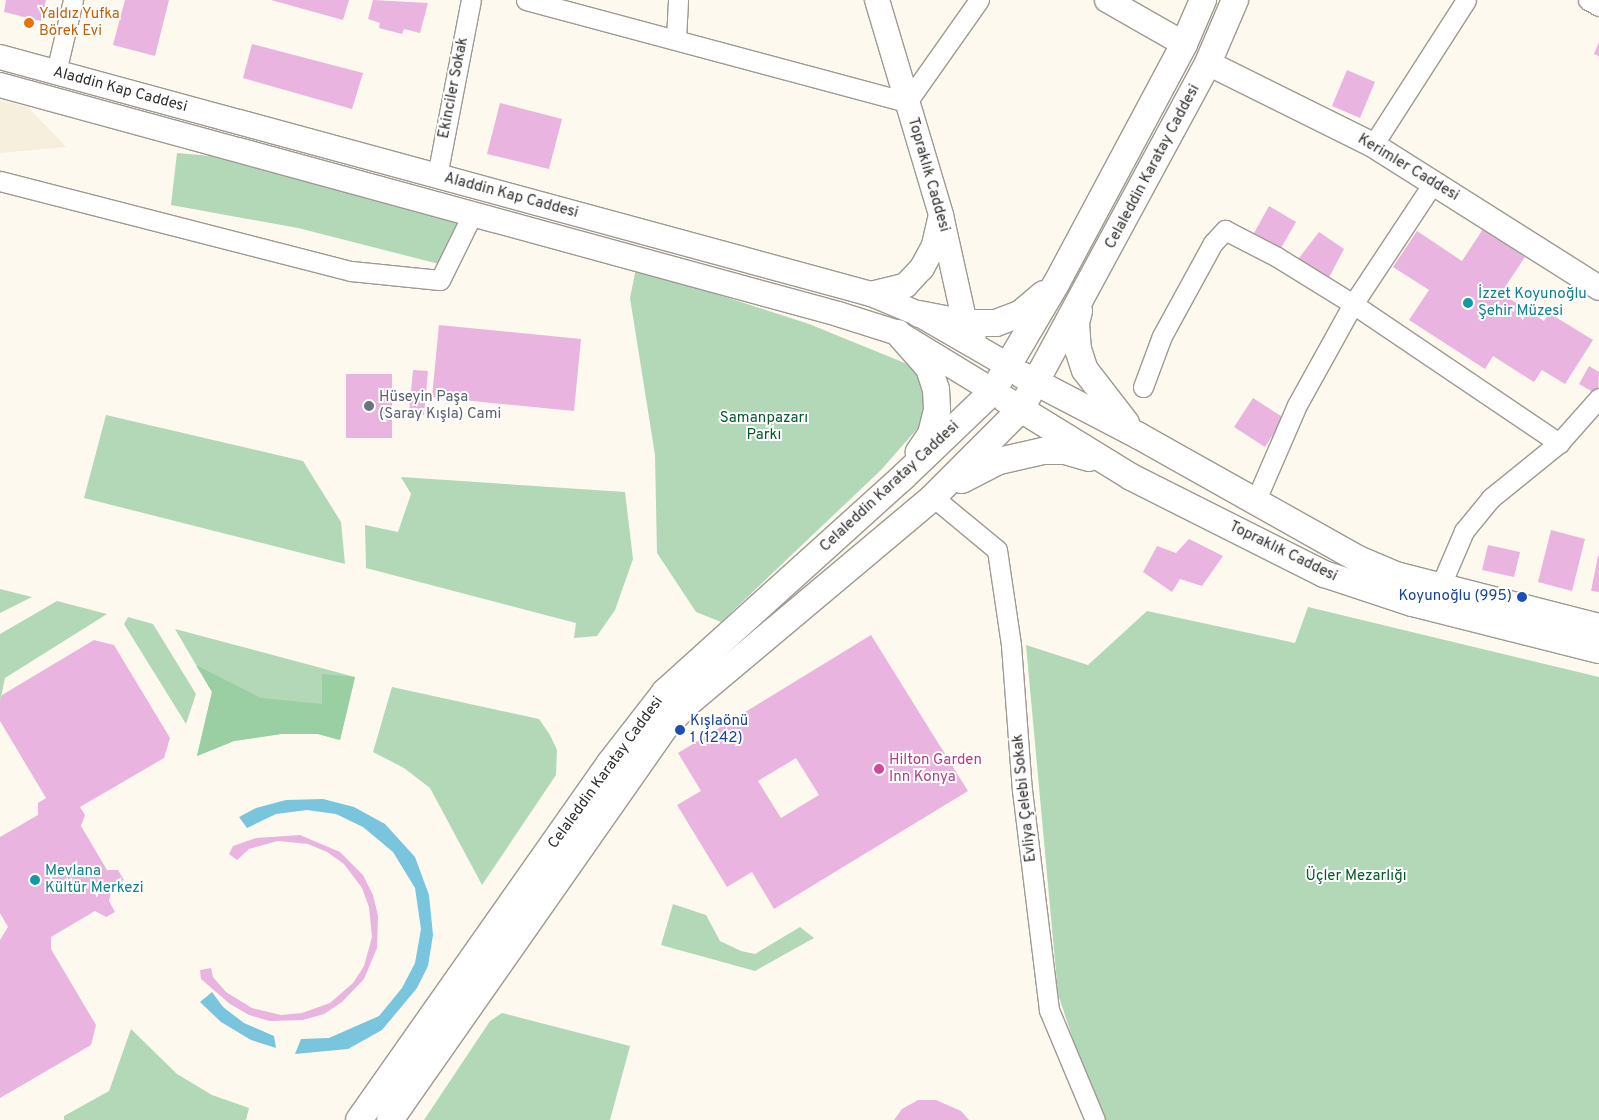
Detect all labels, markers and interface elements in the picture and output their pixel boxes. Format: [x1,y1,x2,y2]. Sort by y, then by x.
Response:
place label: Yaldız Yufka Börek Evi [39,5,120,40]
marker: Yaldız Yufka Börek Evi [23,17,35,29]
street label: Ekinciler Sokak [435,36,473,140]
street label: Aladdin Kap Caddesi [51,63,189,117]
street label: Celaleddin Karatay Caddesi [1102,82,1204,252]
street label: Topraklık Caddesi [903,116,953,234]
street label: Kerimler Caddesi [1354,131,1462,205]
street label: Aladdin Kap Caddesi [442,169,580,223]
place label: İzzet Koyunoğlu Şehir Müzesi [1478,285,1587,320]
marker: İzzet Koyunoğlu Şehir Müzesi [1462,297,1474,309]
place label: Hüseyin Paşa (Saray Kışla) Cami [379,388,501,423]
marker: Hüseyin Paşa (Saray Kışla) Cami [363,400,375,412]
park label: Samanpazarı Parkı [720,409,808,444]
street label: Celaleddin Karatay Caddesi [817,418,963,556]
street label: Topraklık Caddesi [1226,518,1340,586]
place label: Koyunoğlu (995) [1399,588,1512,606]
marker: Koyunoğlu (995) [1516,591,1528,603]
street label: Celaleddin Karatay Caddesi [545,693,667,853]
place label: Kışlaönü 1 (1242) [690,712,748,747]
marker: Kışlaönü 1 (1242) [674,724,686,736]
street label: Evliya Çelebi Sokak [1009,733,1041,863]
place label: Hilton Garden Inn Konya [889,751,982,786]
marker: Hilton Garden Inn Konya [873,763,885,775]
place label: Mevlana Kültür Merkezi [45,862,144,897]
park label: Üçler Mezarlığı [1306,868,1406,886]
marker: Mevlana Kültür Merkezi [29,874,41,886]

